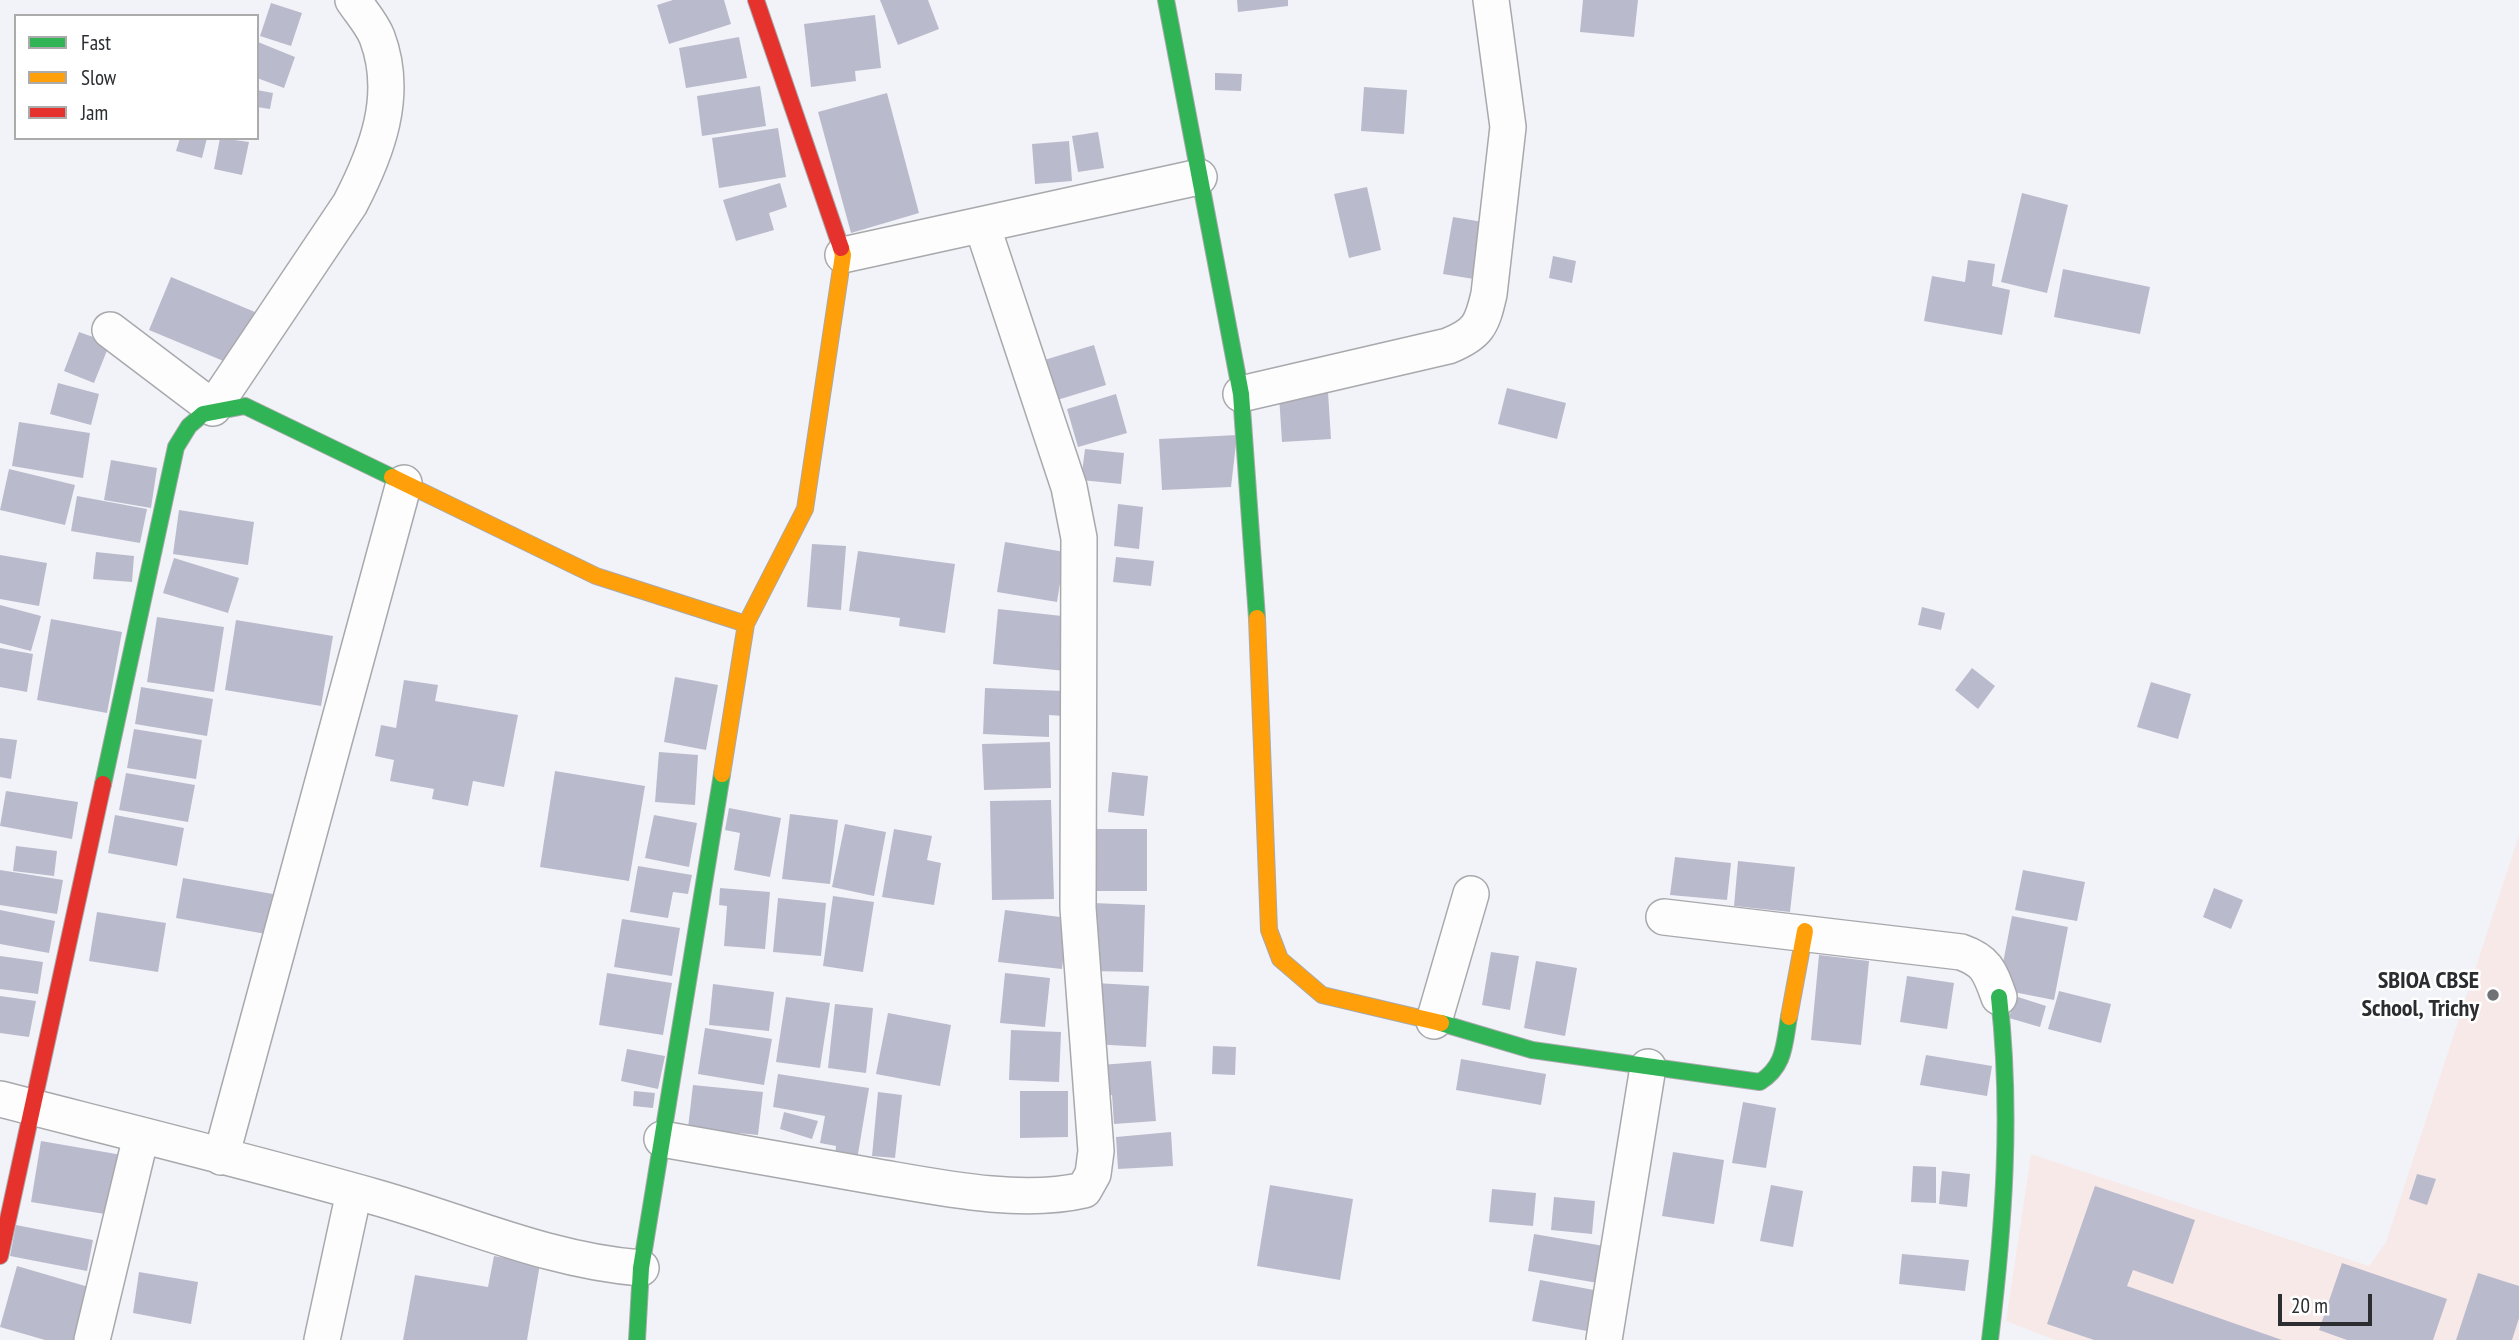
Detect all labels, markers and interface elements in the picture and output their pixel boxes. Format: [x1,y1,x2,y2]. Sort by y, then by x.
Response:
legend [14,14,259,140]
text: Fast [81,29,111,56]
text: Slow [81,64,116,91]
text: Jam [81,99,108,126]
place label: SBIOA CBSE School, Trichy [2361,967,2479,1023]
marker: SBIOA CBSE School, Trichy [2485,987,2501,1003]
scale bar [2281,1280,2376,1324]
text: 20 m [2291,1292,2328,1319]

